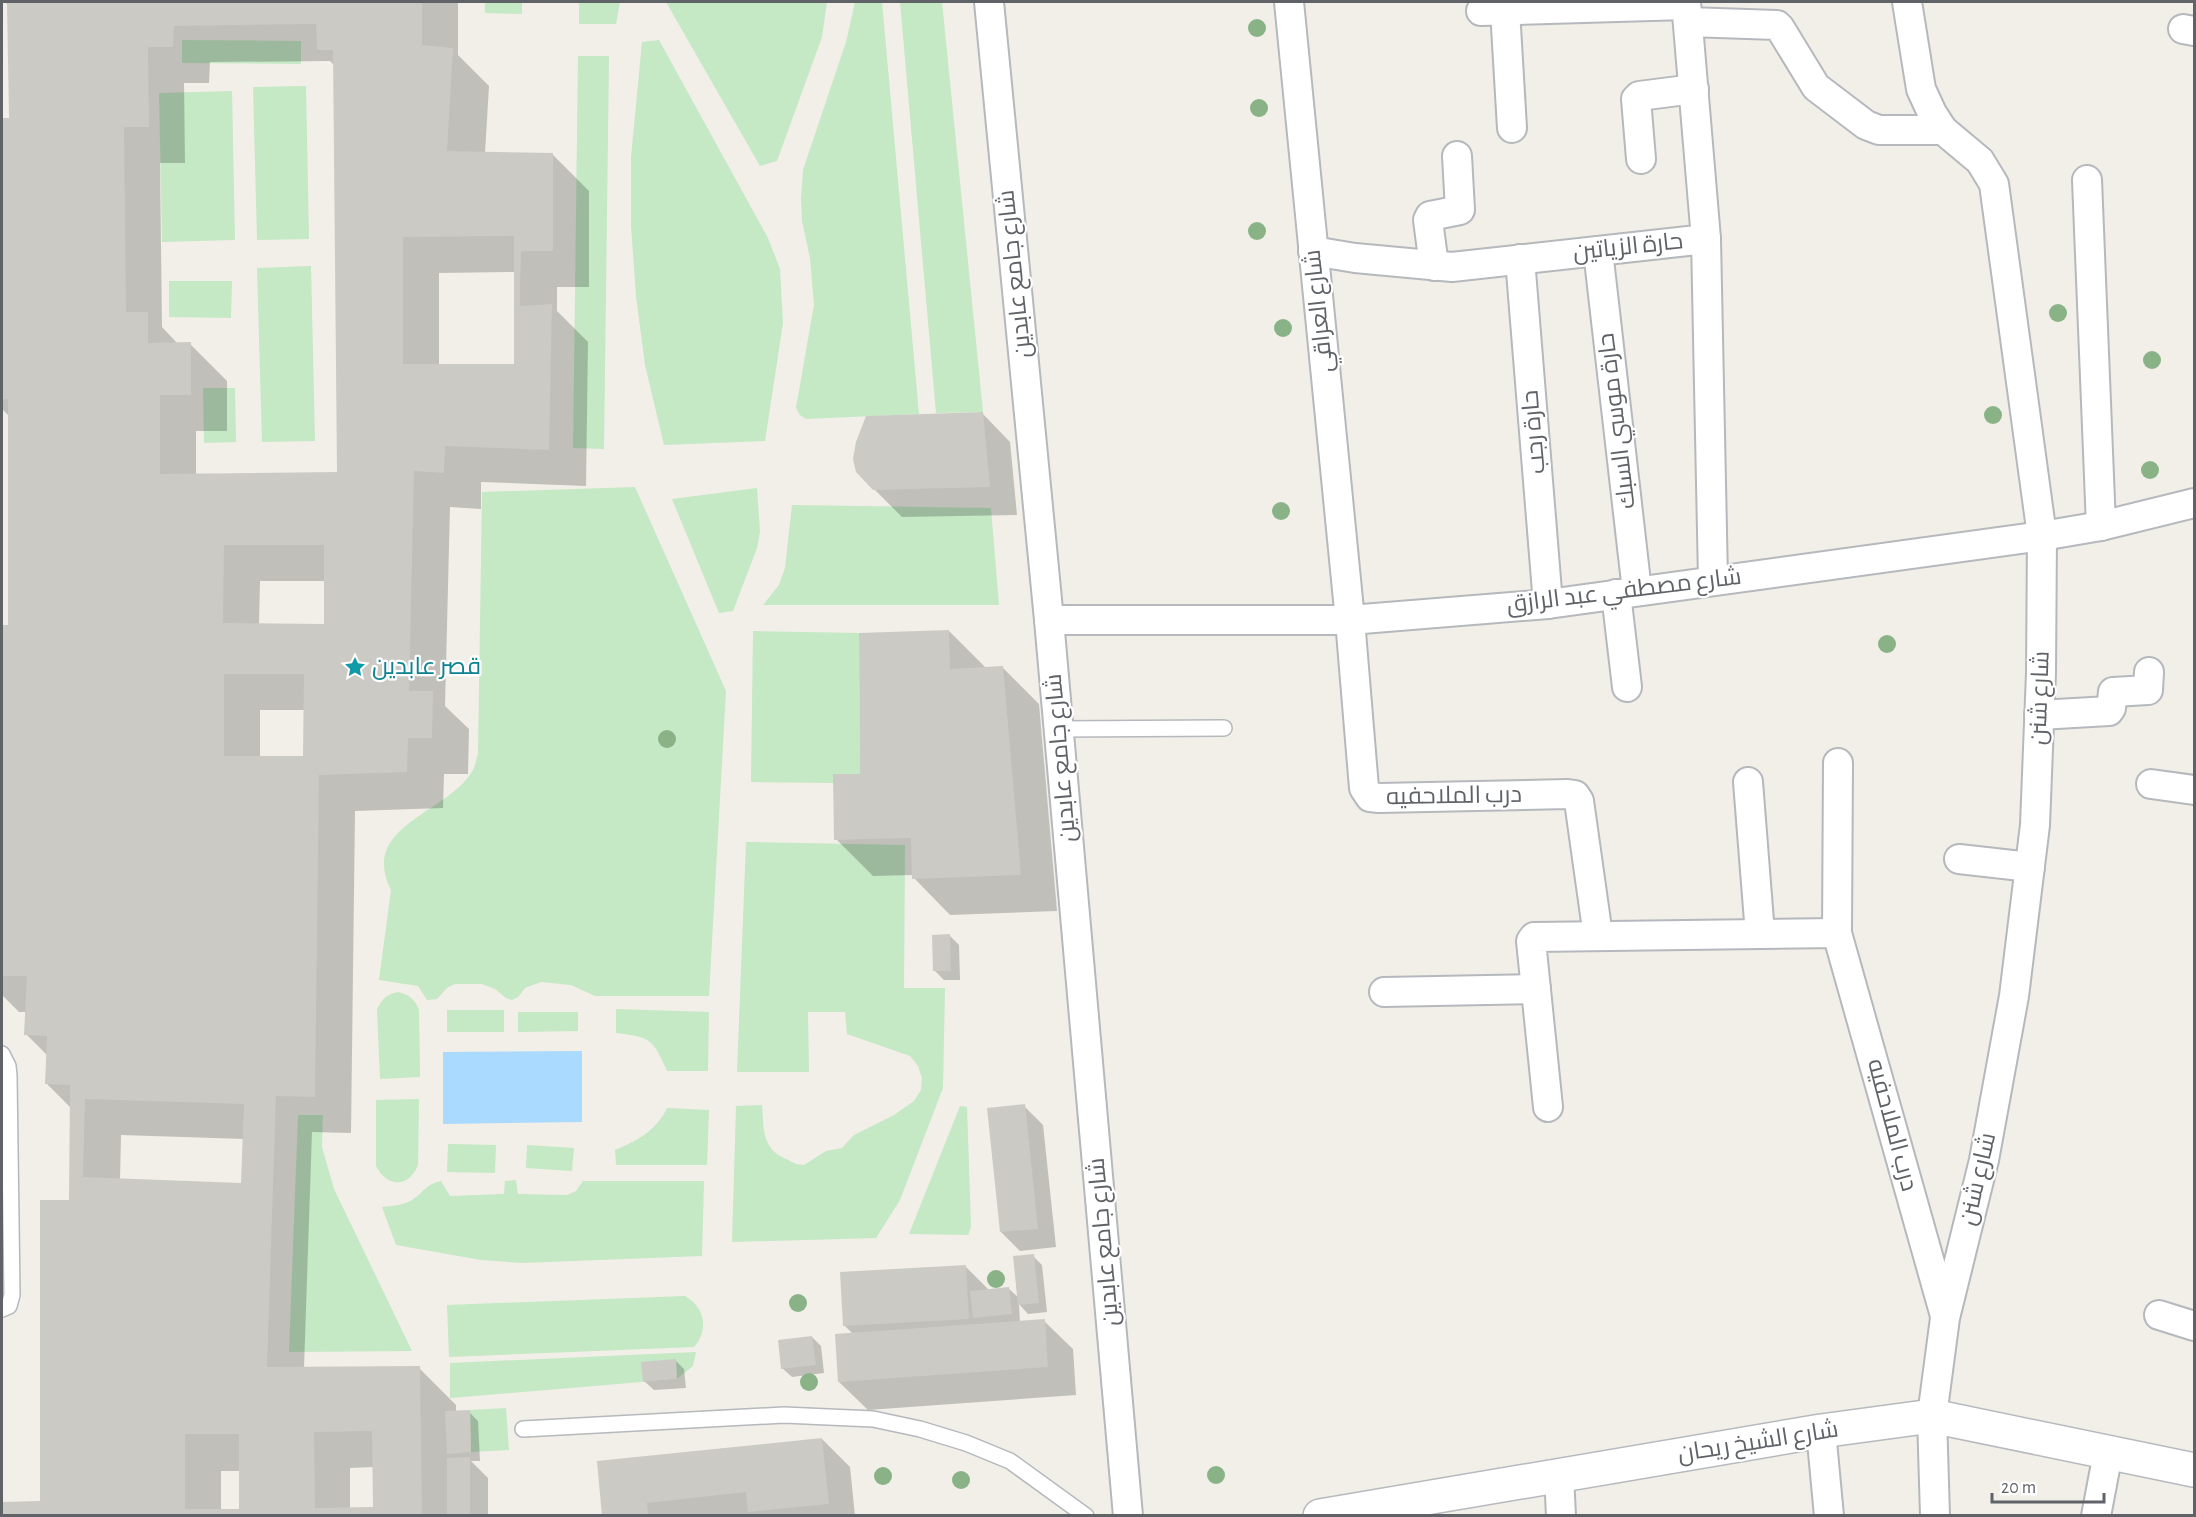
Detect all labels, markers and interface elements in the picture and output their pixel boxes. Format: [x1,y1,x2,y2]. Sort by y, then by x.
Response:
street label: شارع جامع عابدين [993,188,1039,359]
street label: حارة الزياتين [1572,229,1684,266]
street label: شارع العراقي [1300,248,1343,374]
street label: حارة موسي السبك [1594,331,1645,510]
street label: حارة رجب [1518,389,1550,475]
street label: شارع مصطفي عبد الرازق [1505,564,1744,623]
street label: شارع شنن [2025,651,2057,746]
place icon: قصر عابدين [343,655,367,679]
place label: قصر عابدين [372,655,481,680]
street label: شارع جامع عابدين [1041,672,1083,843]
street label: درب الملاحفيه [1386,783,1522,809]
street label: درب الملاحفيه [1863,1056,1921,1194]
street label: شارع شنن [1955,1130,2003,1228]
street label: شارع جامع عابدين [1084,1156,1126,1327]
street label: شارع الشيخ ريحان [1676,1416,1841,1470]
scale bar [1992,1466,2104,1504]
text: 20 m [2001,1479,2036,1497]

